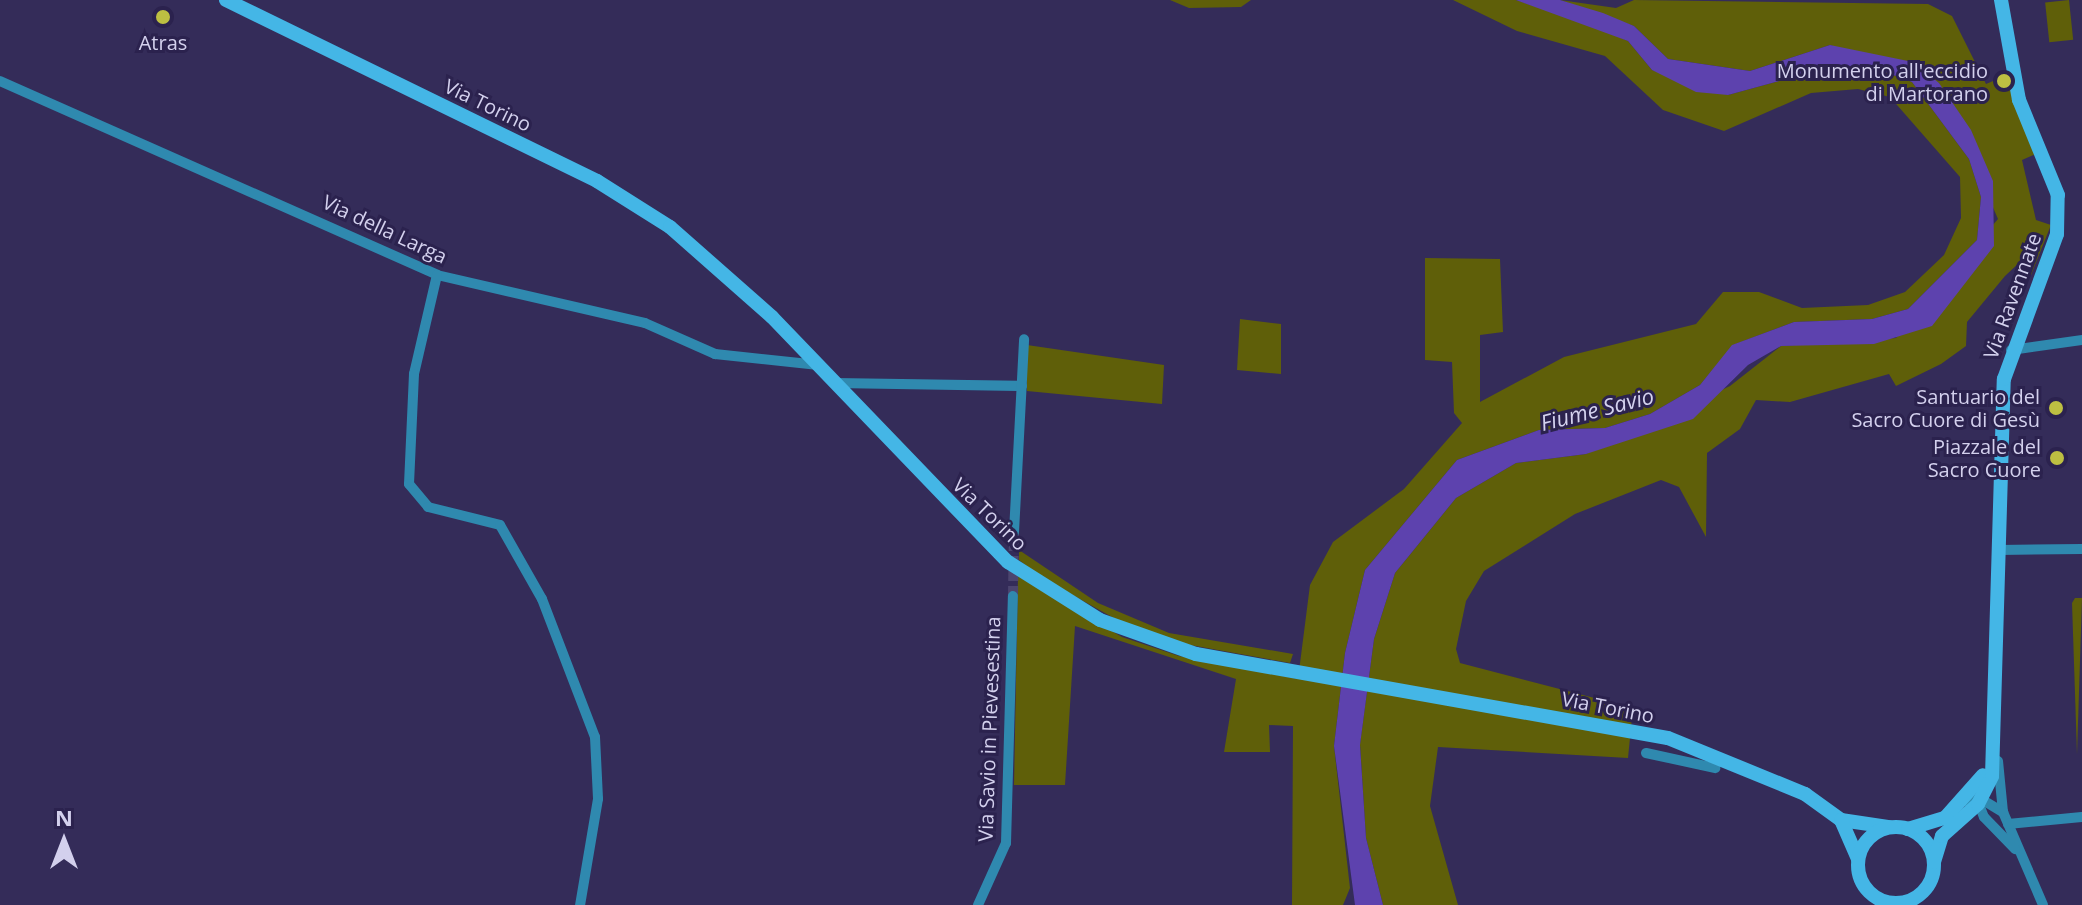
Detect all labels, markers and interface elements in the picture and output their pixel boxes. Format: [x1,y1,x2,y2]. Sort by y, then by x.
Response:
marker: Atras [154,8,172,26]
place label: Atras [139,30,187,54]
place label: Monumento all'eccidio di Martorano [1777,58,1988,105]
marker: Monumento all'eccidio di Martorano [1995,72,2013,90]
street label: Via Torino [441,74,535,136]
street label: Via della Larga [319,190,451,268]
street label: Via Ravennate [1978,230,2046,362]
water label: Fiume Savio [1537,382,1657,436]
place label: Santuario del Sacro Cuore di Gesù [1851,384,2040,431]
marker: Santuario del Sacro Cuore di Gesù [2047,399,2065,417]
place label: Piazzale del Sacro Cuore [1928,434,2041,481]
marker: Piazzale del Sacro Cuore [2048,449,2066,467]
street label: Via Torino [948,473,1032,555]
street label: Via Savio in Pievesestina [973,616,1005,842]
street label: Via Torino [1560,686,1656,728]
north arrow [24,801,104,881]
text: N [55,802,73,832]

